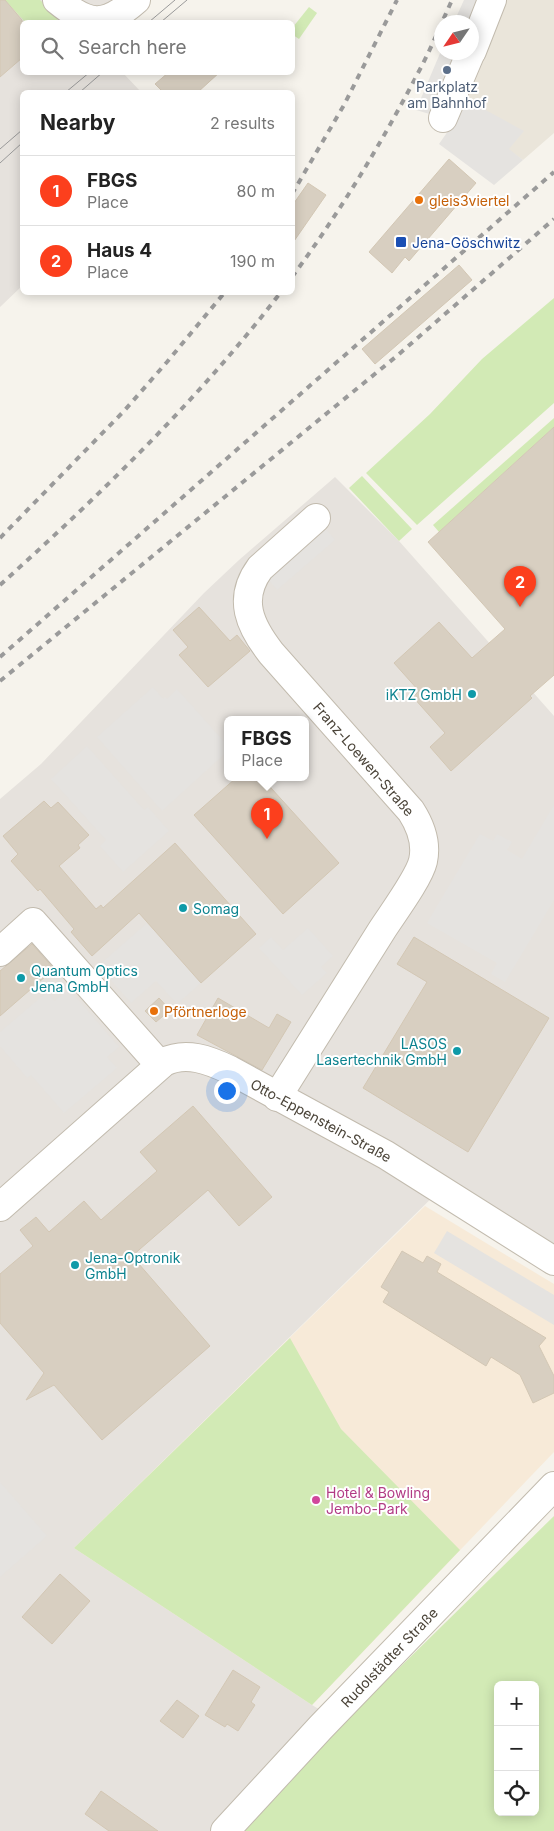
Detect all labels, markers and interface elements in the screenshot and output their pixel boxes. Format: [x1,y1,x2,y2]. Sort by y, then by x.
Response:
north arrow [434,15,479,60]
search box [20,20,295,75]
icon: search [38,34,66,62]
text: Search here [78,36,187,59]
marker: Parkplatz am Bahnhof [441,64,453,76]
place label: Parkplatz am Bahnhof [407,78,487,111]
text: Nearby [40,110,115,135]
text: 2 results [210,113,275,133]
text: FBGS [87,169,137,192]
text: 1 [53,181,59,201]
text: 80 m [236,181,275,201]
text: Place [87,192,129,212]
place label: gleis3viertel [429,192,509,209]
marker: gleis3viertel [413,194,425,206]
place label: Jena-Göschwitz [412,234,520,251]
marker: Jena-Göschwitz [394,235,408,249]
text: Haus 4 [87,239,152,262]
text: 2 [51,251,61,271]
text: 190 m [230,251,275,271]
text: Place [87,262,129,282]
pin: 2 [504,566,536,607]
place label: iKTZ GmbH [386,686,462,703]
marker: iKTZ GmbH [466,688,478,700]
street label: Franz-Loewen-Straße [310,699,418,819]
popup [224,716,309,781]
text: FBGS [241,727,292,750]
text: Place [241,750,283,770]
pin: 1 [251,798,283,839]
place label: Somag [193,900,239,917]
marker: Somag [177,902,189,914]
place label: Quantum Optics Jena GmbH [31,962,138,995]
marker: Quantum Optics Jena GmbH [15,972,27,984]
place label: Pförtnerloge [164,1003,247,1020]
marker: Pförtnerloge [148,1005,160,1017]
place label: LASOS Lasertechnik GmbH [316,1035,447,1068]
marker: LASOS Lasertechnik GmbH [451,1045,463,1057]
street label: Otto-Eppenstein-Straße [248,1075,395,1165]
your location [214,1078,240,1104]
place label: Jena-Optronik GmbH [85,1249,181,1282]
marker: Jena-Optronik GmbH [69,1259,81,1271]
place label: Hotel & Bowling Jembo-Park [326,1484,430,1517]
marker: Hotel & Bowling Jembo-Park [310,1494,322,1506]
street label: Rudolstädter Straße [337,1604,441,1710]
map controls [494,1681,539,1816]
button: + [494,1681,539,1726]
button: − [494,1726,539,1771]
button: locate [494,1771,539,1816]

